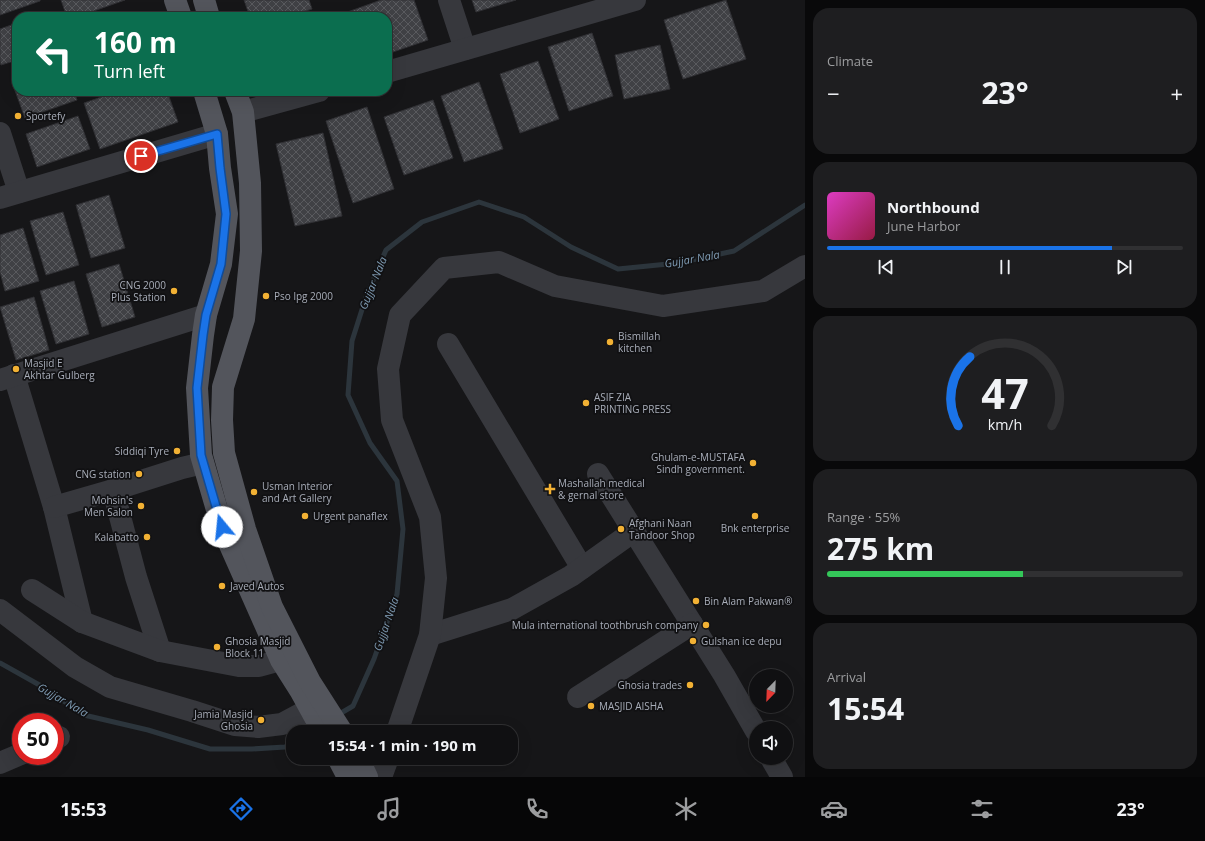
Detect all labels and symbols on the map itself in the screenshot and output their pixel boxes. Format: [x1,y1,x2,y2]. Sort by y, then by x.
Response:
place label: Sportefy [26,109,66,123]
marker: Sportefy [13,111,23,121]
pin [124,139,158,173]
water label: Gujjar Nala [663,246,721,271]
water label: Gujjar Nala [355,254,390,311]
place label: CNG 2000 Plus Station [111,278,166,304]
marker: CNG 2000 Plus Station [169,286,179,296]
place label: Pso lpg 2000 [274,289,333,303]
marker: Pso lpg 2000 [261,291,271,301]
place label: Bismillah kitchen [618,329,660,355]
marker: Bismillah kitchen [605,337,615,347]
place label: Masjid E Akhtar Gulberg [24,356,95,382]
marker: Masjid E Akhtar Gulberg [11,364,21,374]
place label: ASIF ZIA PRINTING PRESS [594,390,671,416]
marker: ASIF ZIA PRINTING PRESS [581,398,591,408]
place label: Siddiqi Tyre [115,444,169,458]
marker: Siddiqi Tyre [172,446,182,456]
place label: Ghulam-e-MUSTAFA Sindh government. [651,450,746,476]
marker: Ghulam-e-MUSTAFA Sindh government. [748,458,758,468]
place label: CNG station [75,467,131,481]
marker: CNG station [134,469,144,479]
place label: Mashallah medical & gernal store [558,476,645,502]
place label: Usman Interior and Art Gallery [262,479,333,505]
marker: Mashallah medical & gernal store [545,484,555,494]
marker: Usman Interior and Art Gallery [249,487,259,497]
place label: Mohsin's Men Salon [84,493,133,519]
marker: Mohsin's Men Salon [136,501,146,511]
position arrow [201,506,243,548]
place label: Urgent panaflex [313,509,389,523]
marker: Urgent panaflex [300,511,310,521]
marker: Bnk enterprise [750,511,760,521]
place label: Afghani Naan Tandoor Shop [629,516,695,542]
place label: Bnk enterprise [721,521,790,535]
marker: Afghani Naan Tandoor Shop [616,524,626,534]
place label: Kalabatto [94,530,139,544]
marker: Kalabatto [142,532,152,542]
place label: Javed Autos [229,579,285,593]
marker: Javed Autos [217,581,227,591]
place label: Bin Alam Pakwan® [704,594,793,608]
water label: Gujjar Nala [369,595,402,653]
marker: Bin Alam Pakwan® [691,596,701,606]
place label: Mula international toothbrush company [512,618,699,632]
marker: Mula international toothbrush company [701,620,711,630]
place label: Ghosia Masjid Block 11 [225,634,290,660]
place label: Gulshan ice depu [701,634,782,648]
marker: Gulshan ice depu [688,636,698,646]
marker: Ghosia Masjid Block 11 [212,642,222,652]
north arrow [749,669,793,713]
place label: Ghosia trades [617,678,682,692]
water label: Gujjar Nala [35,679,91,720]
marker: Ghosia trades [685,680,695,690]
place label: MASJID AISHA [599,699,664,713]
marker: MASJID AISHA [586,701,596,711]
place label: Jamia Masjid Ghosia [193,707,253,733]
speed limit sign: 50 [12,713,64,765]
marker: Jamia Masjid Ghosia [256,715,266,725]

